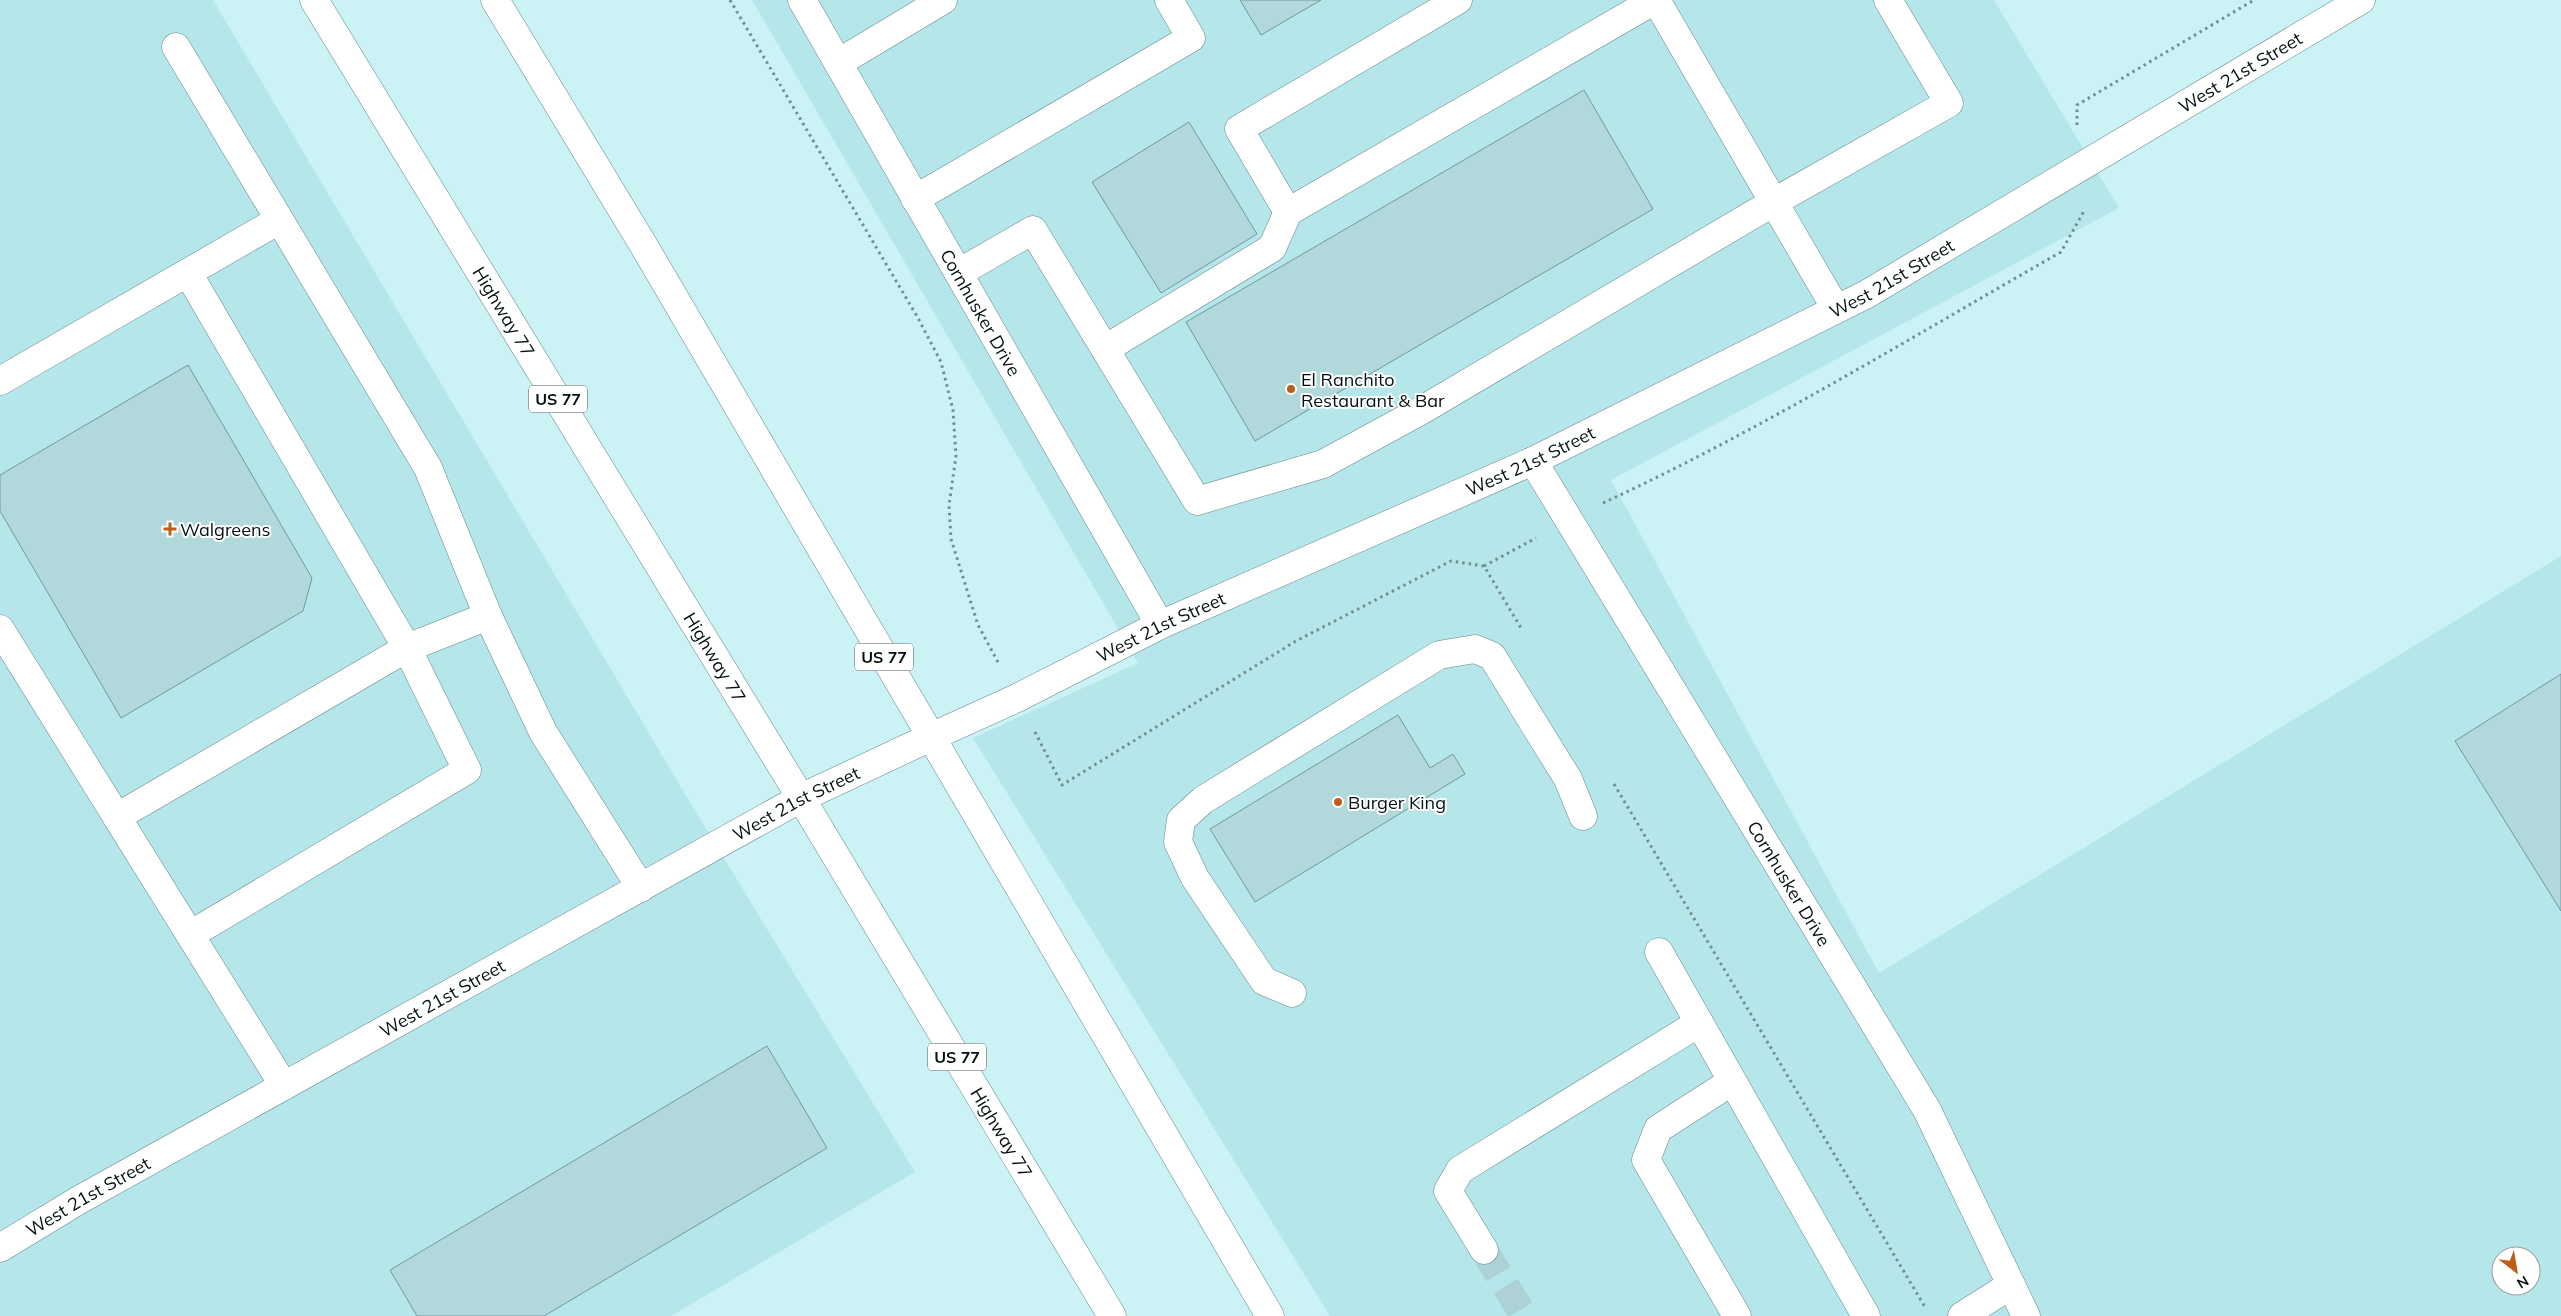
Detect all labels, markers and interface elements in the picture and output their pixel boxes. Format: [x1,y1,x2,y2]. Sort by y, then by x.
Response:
street label: West 21st Street [2174,26,2306,118]
street label: West 21st Street [1825,233,1958,323]
street label: Cornhusker Drive [936,245,1026,380]
street label: Highway 77 [468,262,540,361]
place label: El Ranchito Restaurant & Bar [1301,368,1445,412]
marker: El Ranchito Restaurant & Bar [1285,383,1297,395]
road number: US 77 [529,386,587,412]
street label: West 21st Street [1462,421,1599,501]
place label: Walgreens [180,518,270,541]
marker: Walgreens [164,523,176,535]
street label: West 21st Street [1092,586,1229,667]
street label: Highway 77 [679,608,751,707]
road number: US 77 [855,644,913,670]
street label: West 21st Street [728,761,863,845]
place label: Burger King [1348,791,1446,814]
marker: Burger King [1332,796,1344,808]
street label: Cornhusker Drive [1743,816,1836,950]
street label: West 21st Street [375,954,509,1042]
road number: US 77 [928,1044,986,1070]
street label: Highway 77 [966,1083,1038,1182]
street label: West 21st Street [21,1151,154,1241]
north arrow [2491,1246,2541,1296]
text: N [2514,1272,2532,1293]

